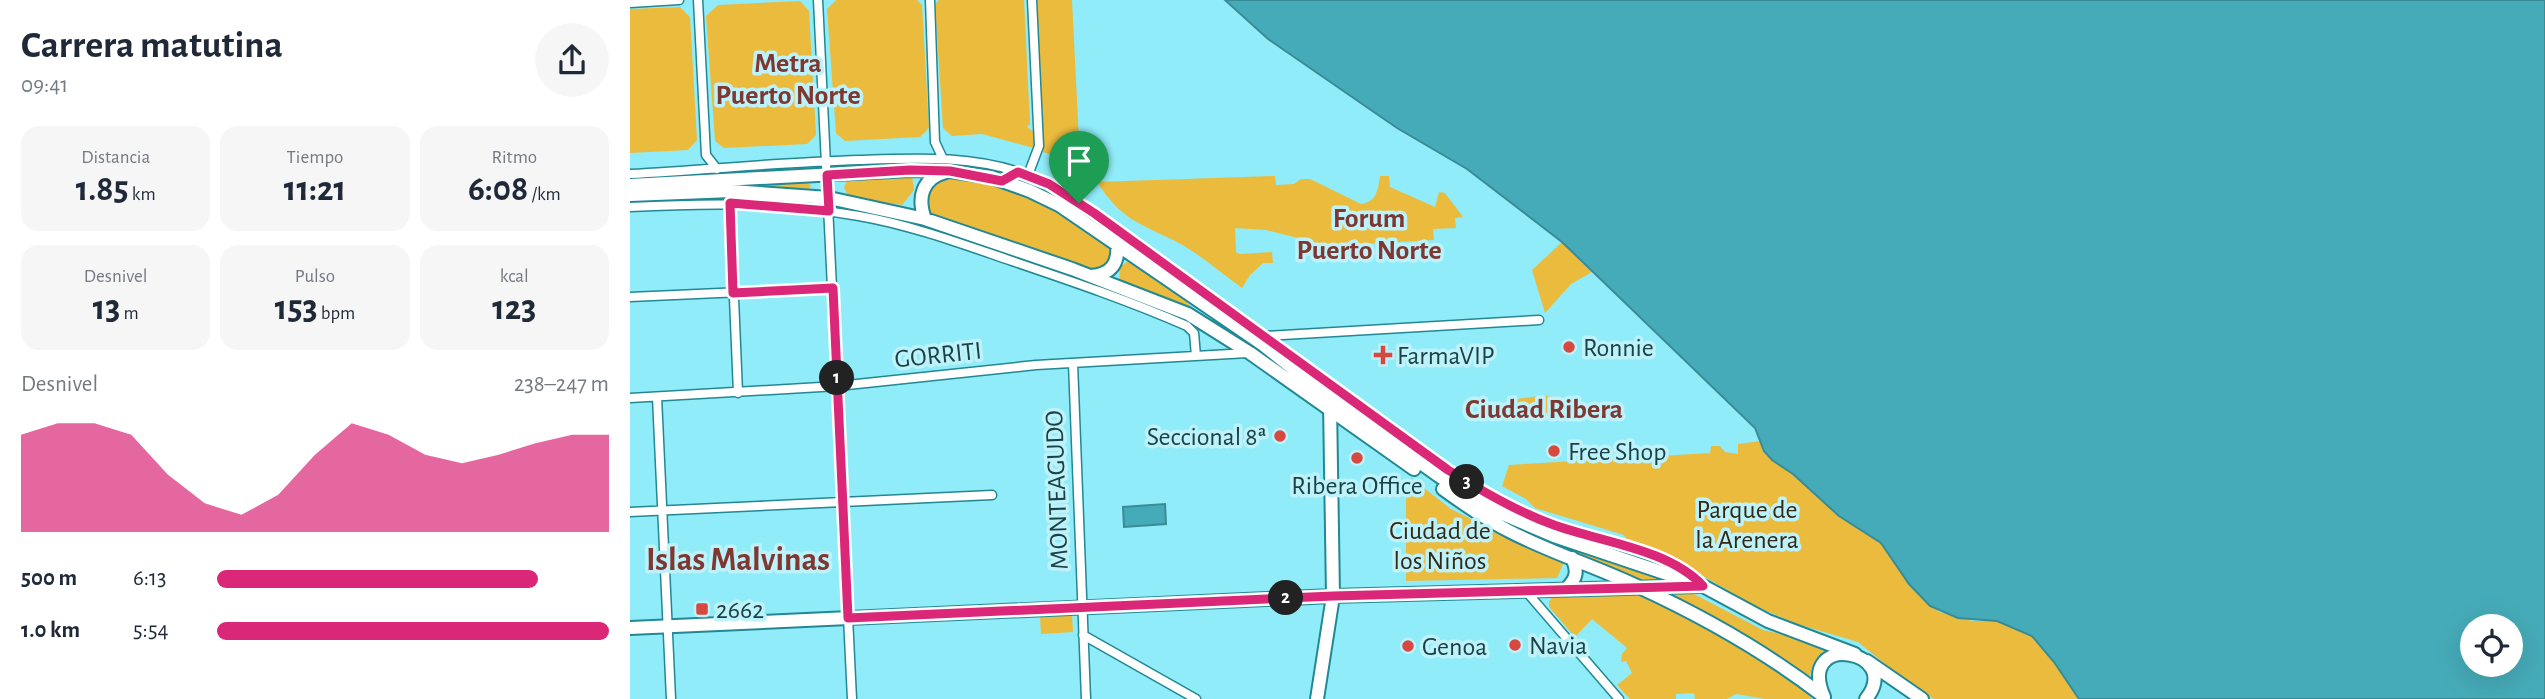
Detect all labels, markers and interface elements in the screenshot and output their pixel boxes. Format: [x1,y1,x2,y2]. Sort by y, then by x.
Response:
button: share [535,23,609,97]
text: Carrera matutina [21,27,283,65]
district label: Metra Puerto Norte [715,50,861,110]
text: 09:41 [21,74,68,97]
pin [1049,131,1109,203]
icon: arrive [1060,142,1098,180]
text: Distancia [81,148,150,167]
text: Tiempo [287,148,343,167]
text: Ritmo [491,148,537,167]
text: 1.85 [76,172,129,207]
text: 11:21 [284,172,346,207]
text: 6:08 [468,172,528,207]
text: km [129,185,156,204]
text: /km [528,185,561,204]
district label: Forum Puerto Norte [1296,205,1442,265]
text: Desnivel [84,267,148,286]
text: Pulso [295,267,335,286]
text: kcal [500,267,529,286]
text: 13 [93,291,120,326]
text: 153 [275,291,318,326]
text: 123 [492,291,536,326]
text: m [120,304,139,323]
text: bpm [318,304,355,323]
place label: Ronnie [1583,335,1654,361]
street label: GORRITI [893,338,983,372]
marker: Ronnie [1561,339,1577,355]
place label: FarmaVIP [1397,343,1495,369]
marker: FarmaVIP [1375,347,1391,363]
pin: 1 [820,360,854,396]
text: 1 [833,368,840,387]
text: Desnivel [21,373,98,396]
text: 238–247 m [514,373,609,396]
district label: Ciudad Ribera [1465,396,1623,424]
street label: MONTEAGUDO [1041,410,1073,570]
place label: Seccional 8ª [1147,424,1266,450]
marker: Seccional 8ª [1272,428,1288,444]
place label: Free Shop [1568,439,1667,465]
marker: Free Shop [1546,443,1562,459]
marker: Ribera Office [1349,450,1365,466]
pin: 3 [1450,464,1484,500]
text: 3 [1462,472,1471,491]
place label: Ribera Office [1291,473,1423,499]
park label: Parque de la Arenera [1695,497,1799,553]
park label: Ciudad de los Niños [1389,518,1491,574]
district label: Islas Malvinas [646,544,830,577]
text: 500 m [21,567,77,590]
text: 6:13 [133,567,166,590]
pin: 2 [1268,580,1304,616]
text: 2 [1281,588,1290,607]
place label: 2662 [716,597,764,623]
marker: 2662 [694,601,710,617]
map controls [2460,614,2523,677]
button: locate [2460,614,2523,677]
text: 1.0 km [21,619,80,642]
text: 5:54 [133,619,169,642]
place label: Navia [1529,633,1587,659]
place label: Genoa [1422,634,1487,660]
marker: Navia [1507,637,1523,653]
marker: Genoa [1400,638,1416,654]

